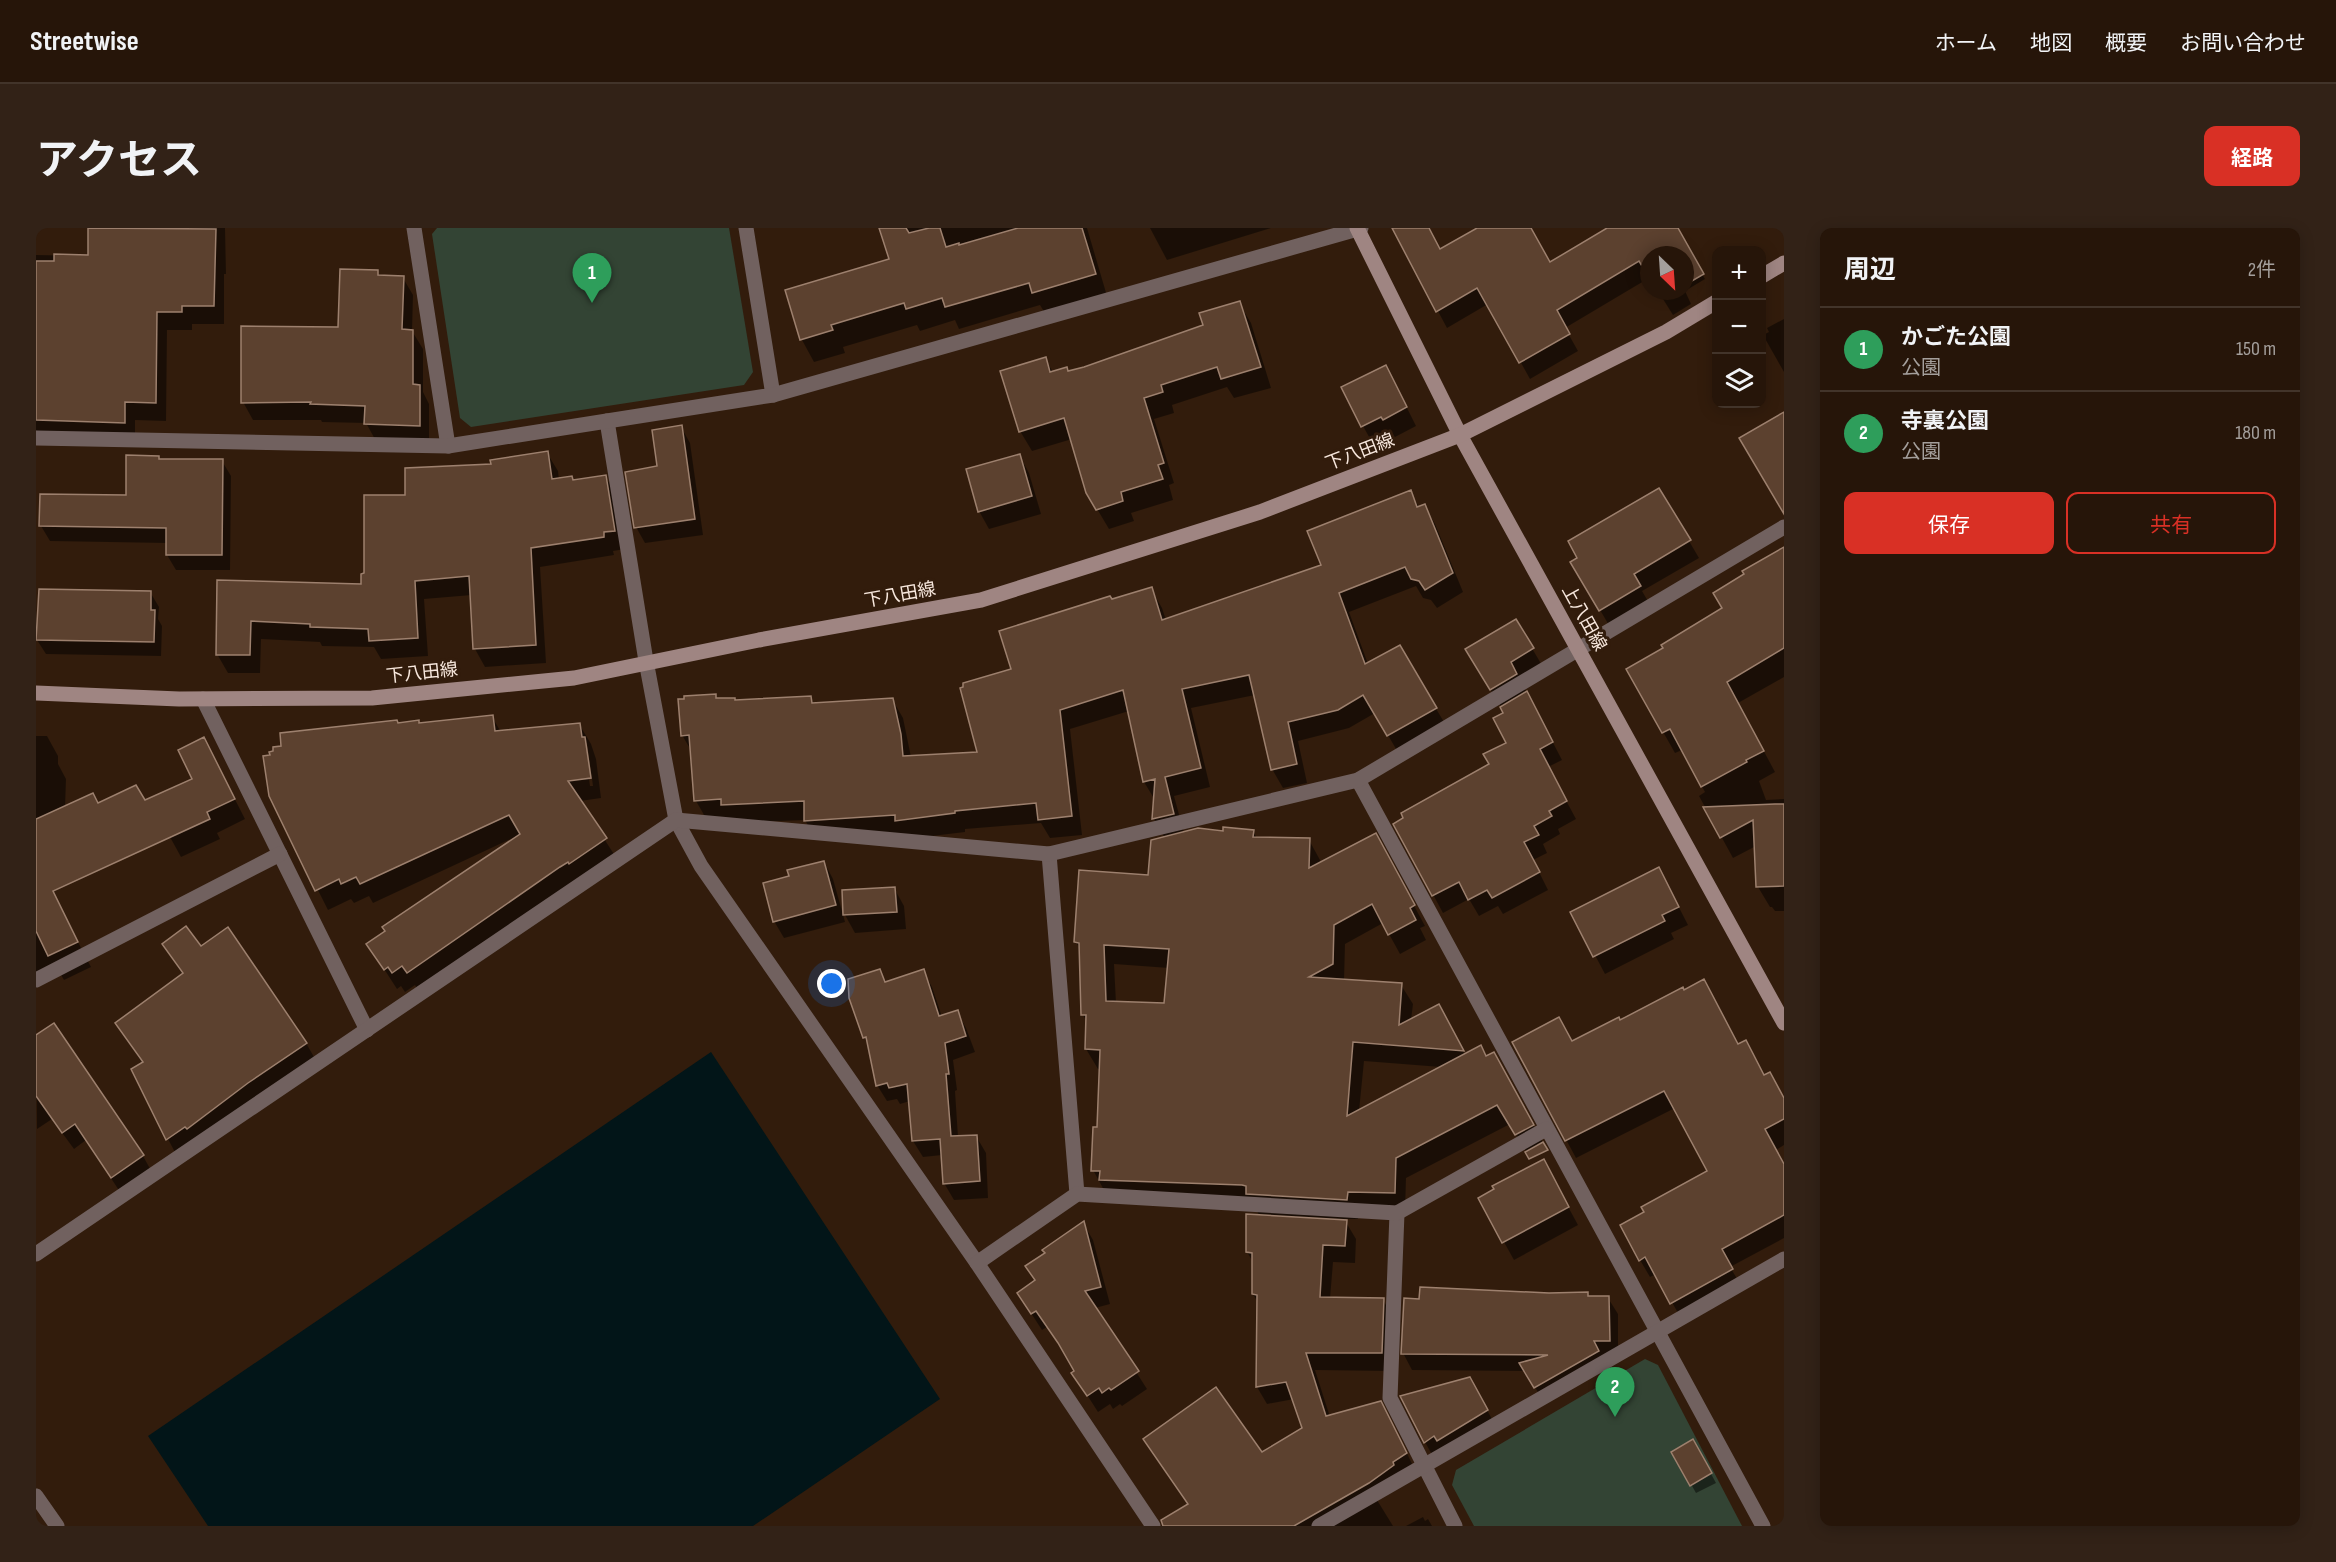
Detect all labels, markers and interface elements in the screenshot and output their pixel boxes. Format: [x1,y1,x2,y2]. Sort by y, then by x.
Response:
text: Streetwise [30,25,139,58]
text: ホーム [1935,31,1997,56]
text: 地図 [2030,31,2072,56]
text: 概要 [2105,31,2147,56]
text: お問い合わせ [2180,31,2306,56]
button: 経路 [2204,126,2300,186]
text: アクセス [36,136,202,187]
north arrow [1640,246,1694,300]
map controls [1712,246,1766,408]
button: + [1712,246,1766,300]
pin: 1 [572,254,612,303]
text: 周辺 [1844,255,1896,286]
text: 2件 [2248,258,2276,282]
button: − [1712,300,1766,354]
text: かごた公園 [1901,324,2011,351]
text: 1 [1860,337,1867,361]
text: 150 m [2236,337,2276,361]
button: layers [1712,354,1766,408]
text: 公園 [1901,356,1941,380]
text: 寺裏公園 [1901,408,1989,435]
text: 2 [1859,421,1868,445]
text: 180 m [2235,421,2276,445]
street label: 下八田線 [1323,429,1397,475]
text: 公園 [1901,440,1941,464]
button: 保存 [1844,492,2054,554]
button: 共有 [2066,492,2276,554]
street label: 下八田線 [863,578,937,612]
street label: 上八田線 [1557,581,1611,655]
street label: 下八田線 [385,659,459,687]
your location [817,969,846,998]
pin: 2 [1596,1368,1634,1417]

